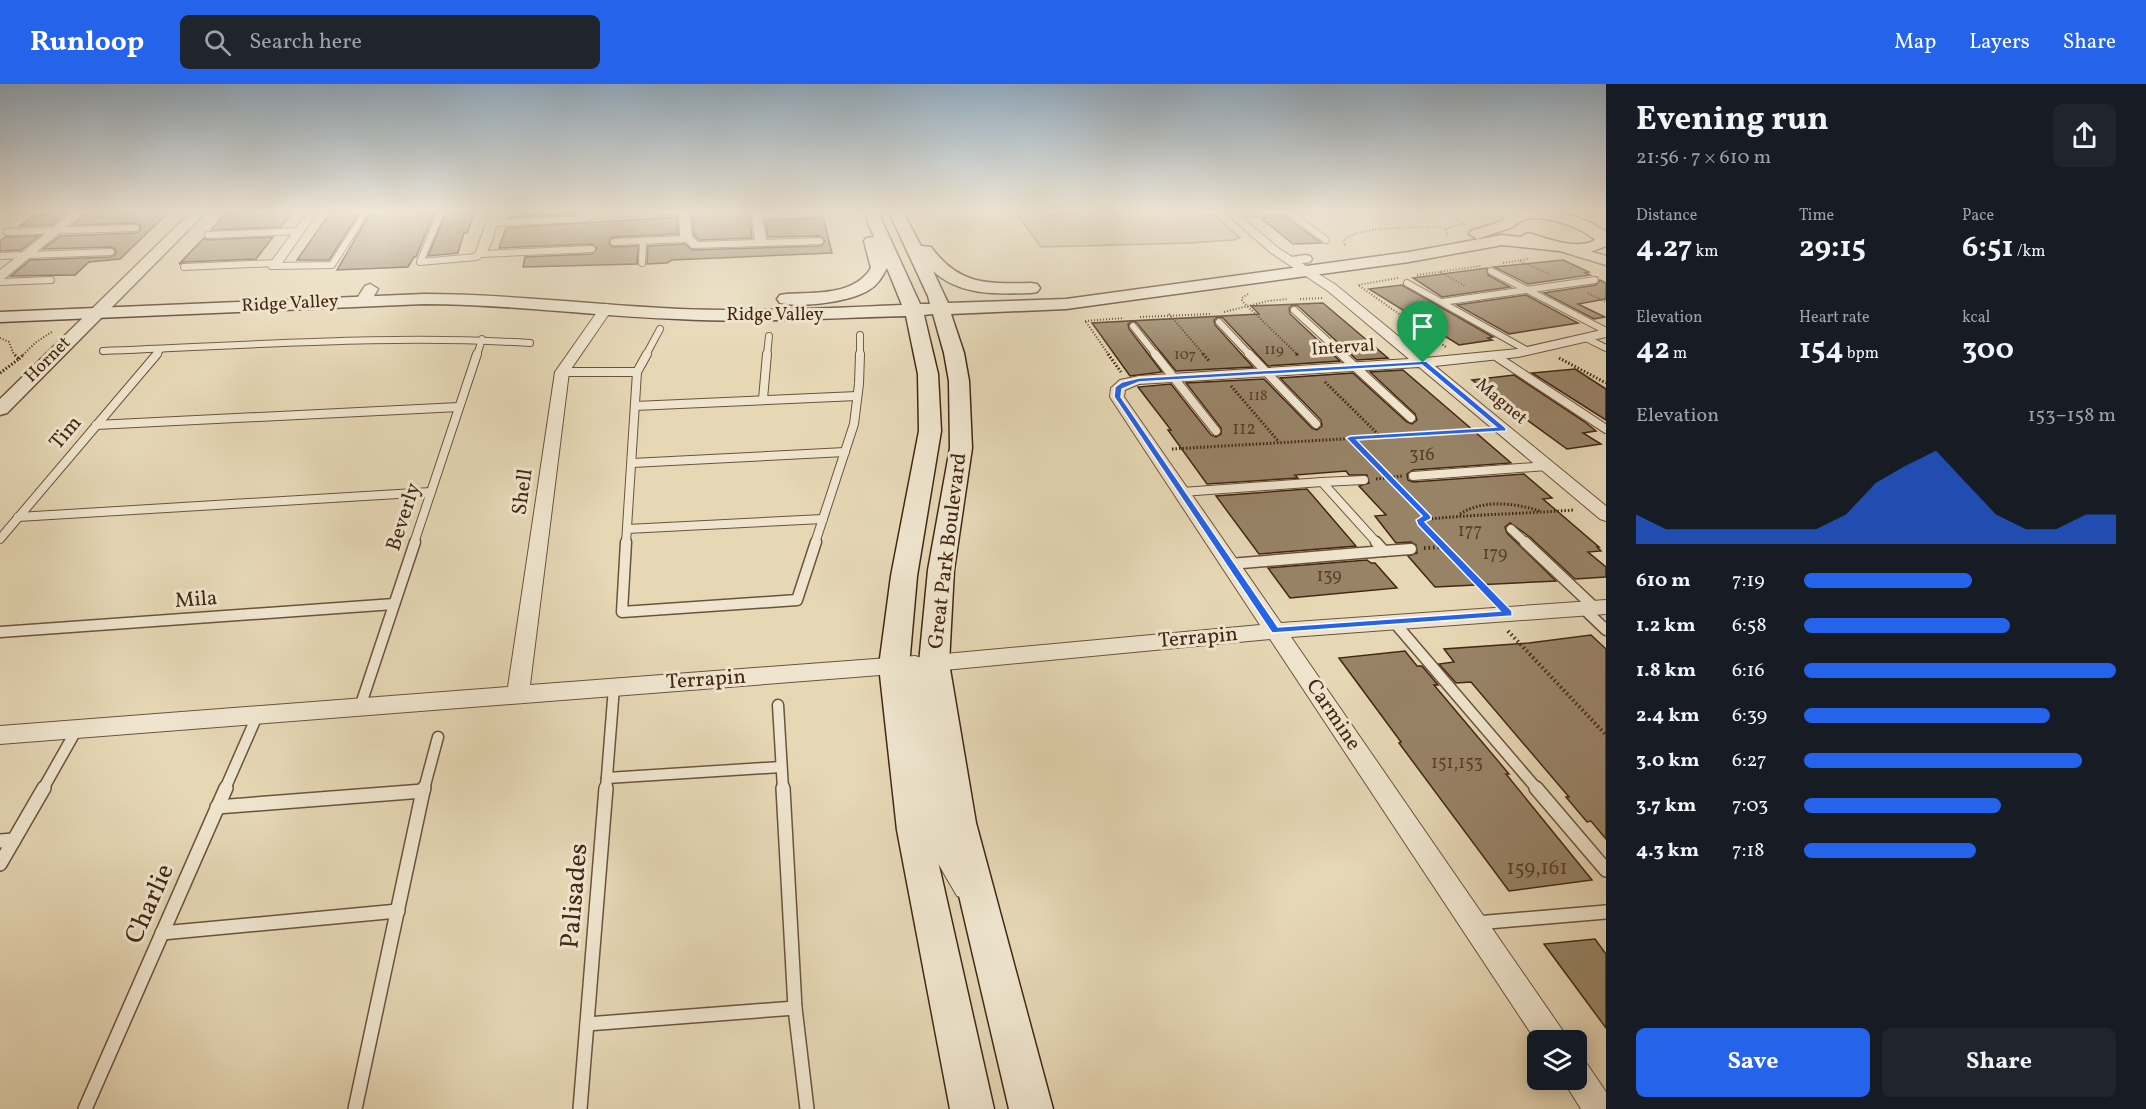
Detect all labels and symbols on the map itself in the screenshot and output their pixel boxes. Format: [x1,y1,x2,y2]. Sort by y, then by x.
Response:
street label: Ridge Valley [241,289,339,319]
pin [1397,301,1448,363]
street label: Ridge Valley [726,303,824,328]
street label: Hornet [19,331,77,389]
street label: Interval [1311,333,1375,363]
house number: 119 [1264,340,1284,361]
house number: 107 [1174,345,1196,366]
street label: Magnet [1470,373,1532,431]
house number: 118 [1248,386,1268,407]
street label: Tim [43,410,89,456]
house number: 112 [1232,417,1256,442]
house number: 316 [1409,443,1435,468]
street label: Great Park Boulevard [922,451,974,651]
street label: Shell [505,467,541,517]
street label: Beverly [379,479,429,555]
house number: 177 [1458,519,1482,544]
house number: 179 [1483,542,1507,567]
house number: 139 [1316,564,1342,589]
street label: Mila [174,584,218,616]
street label: Terrapin [1157,620,1239,656]
street label: Terrapin [665,663,747,697]
street label: Carmine [1299,674,1368,756]
house number: 151,153 [1431,751,1483,776]
street label: Palisades [552,842,598,950]
house number: 159,161 [1506,854,1568,883]
street label: Charlie [116,858,184,950]

